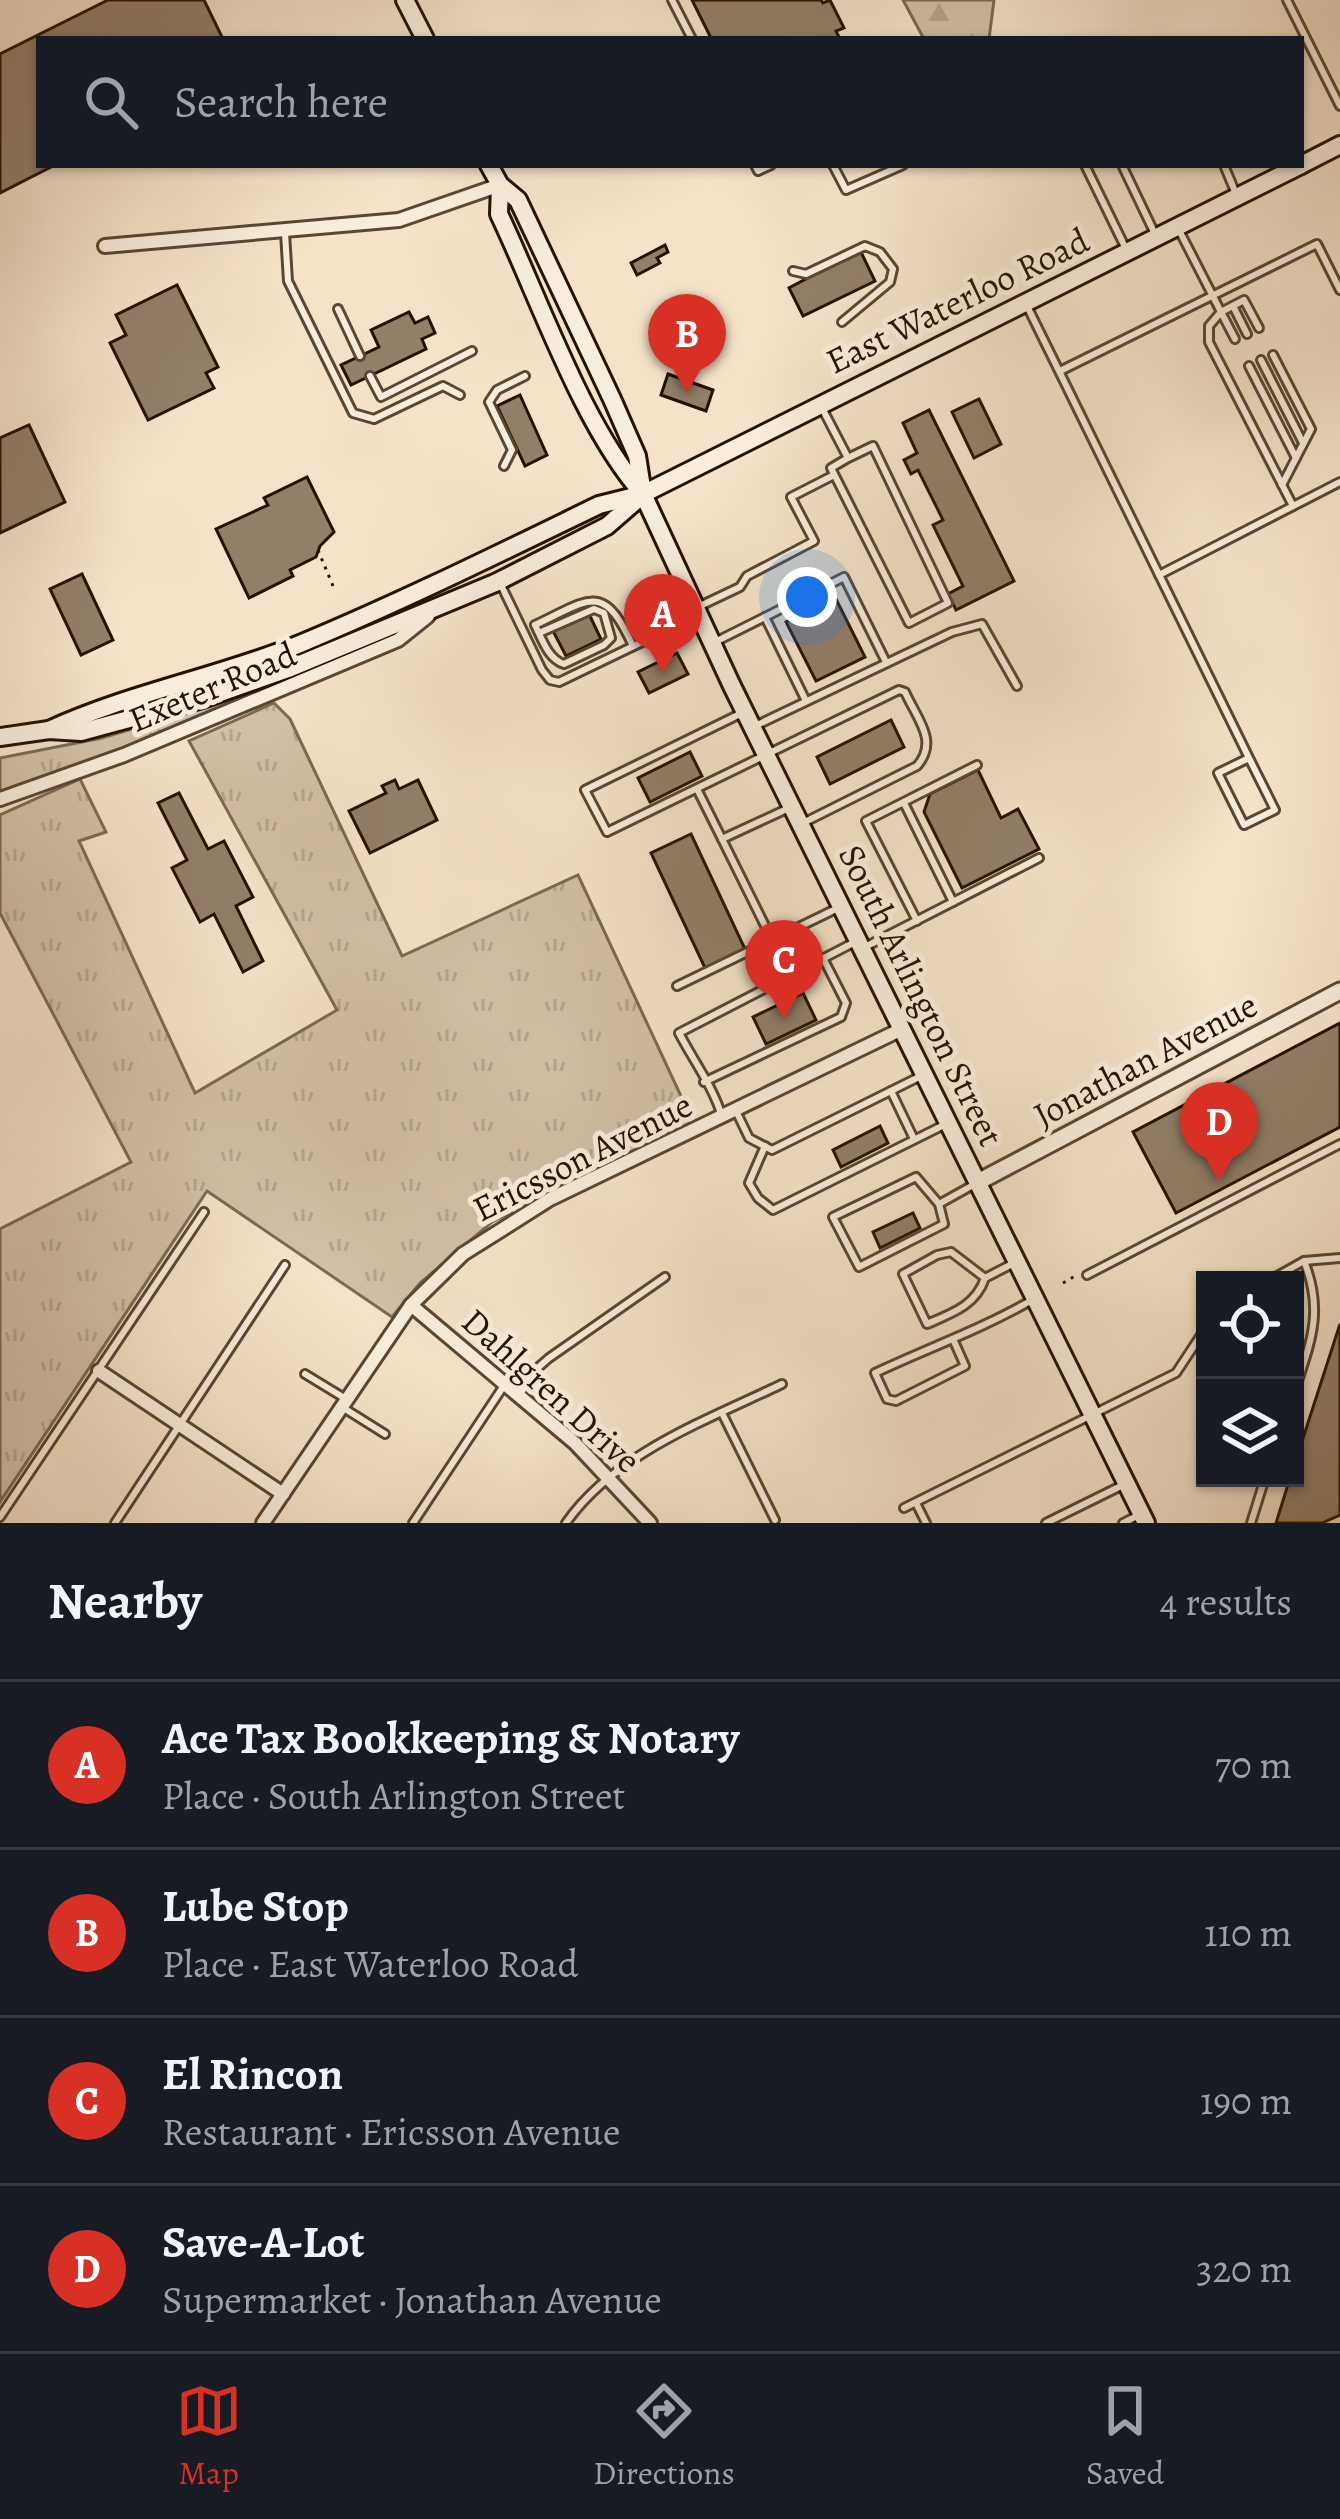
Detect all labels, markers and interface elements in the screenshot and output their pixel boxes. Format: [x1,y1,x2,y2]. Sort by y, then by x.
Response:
search box [36,36,1304,168]
icon: search [78,69,144,135]
text: Search here [174,71,388,133]
street label: East Waterloo Road [818,215,1097,385]
pin: B [648,294,726,393]
your location [777,567,837,627]
pin: A [624,574,702,673]
street label: Exeter Road [121,629,304,744]
street label: South Arlington Street [827,836,1016,1154]
pin: C [745,920,823,1019]
street label: Jonathan Avenue [1025,980,1266,1139]
street label: Ericsson Avenue [464,1080,700,1233]
pin: D [1180,1082,1258,1181]
map controls [1196,1271,1304,1487]
button: locate [1196,1271,1304,1379]
street label: Dahlgren Drive [452,1297,652,1484]
button: layers [1196,1379,1304,1487]
text: Nearby [48,1566,202,1636]
text: 4 results [1160,1575,1292,1628]
text: Ace Tax Bookkeeping & Notary [162,1707,739,1769]
text: A [75,1738,99,1791]
text: 70 m [1215,1738,1292,1791]
text: Place · South Arlington Street [162,1769,625,1822]
text: Lube Stop [162,1875,349,1937]
text: B [75,1906,99,1959]
text: 110 m [1204,1906,1292,1959]
text: Place · East Waterloo Road [162,1937,578,1990]
text: El Rincon [162,2043,343,2105]
text: C [75,2074,99,2127]
text: 190 m [1200,2074,1292,2127]
text: Restaurant · Ericsson Avenue [162,2105,620,2158]
text: Save-A-Lot [162,2211,364,2273]
text: D [73,2242,101,2295]
text: 320 m [1196,2242,1292,2295]
text: Supermarket · Jonathan Avenue [162,2273,662,2326]
tab: Map [176,2378,242,2495]
tab: Directions [593,2378,735,2495]
tab: Saved [1086,2378,1164,2495]

